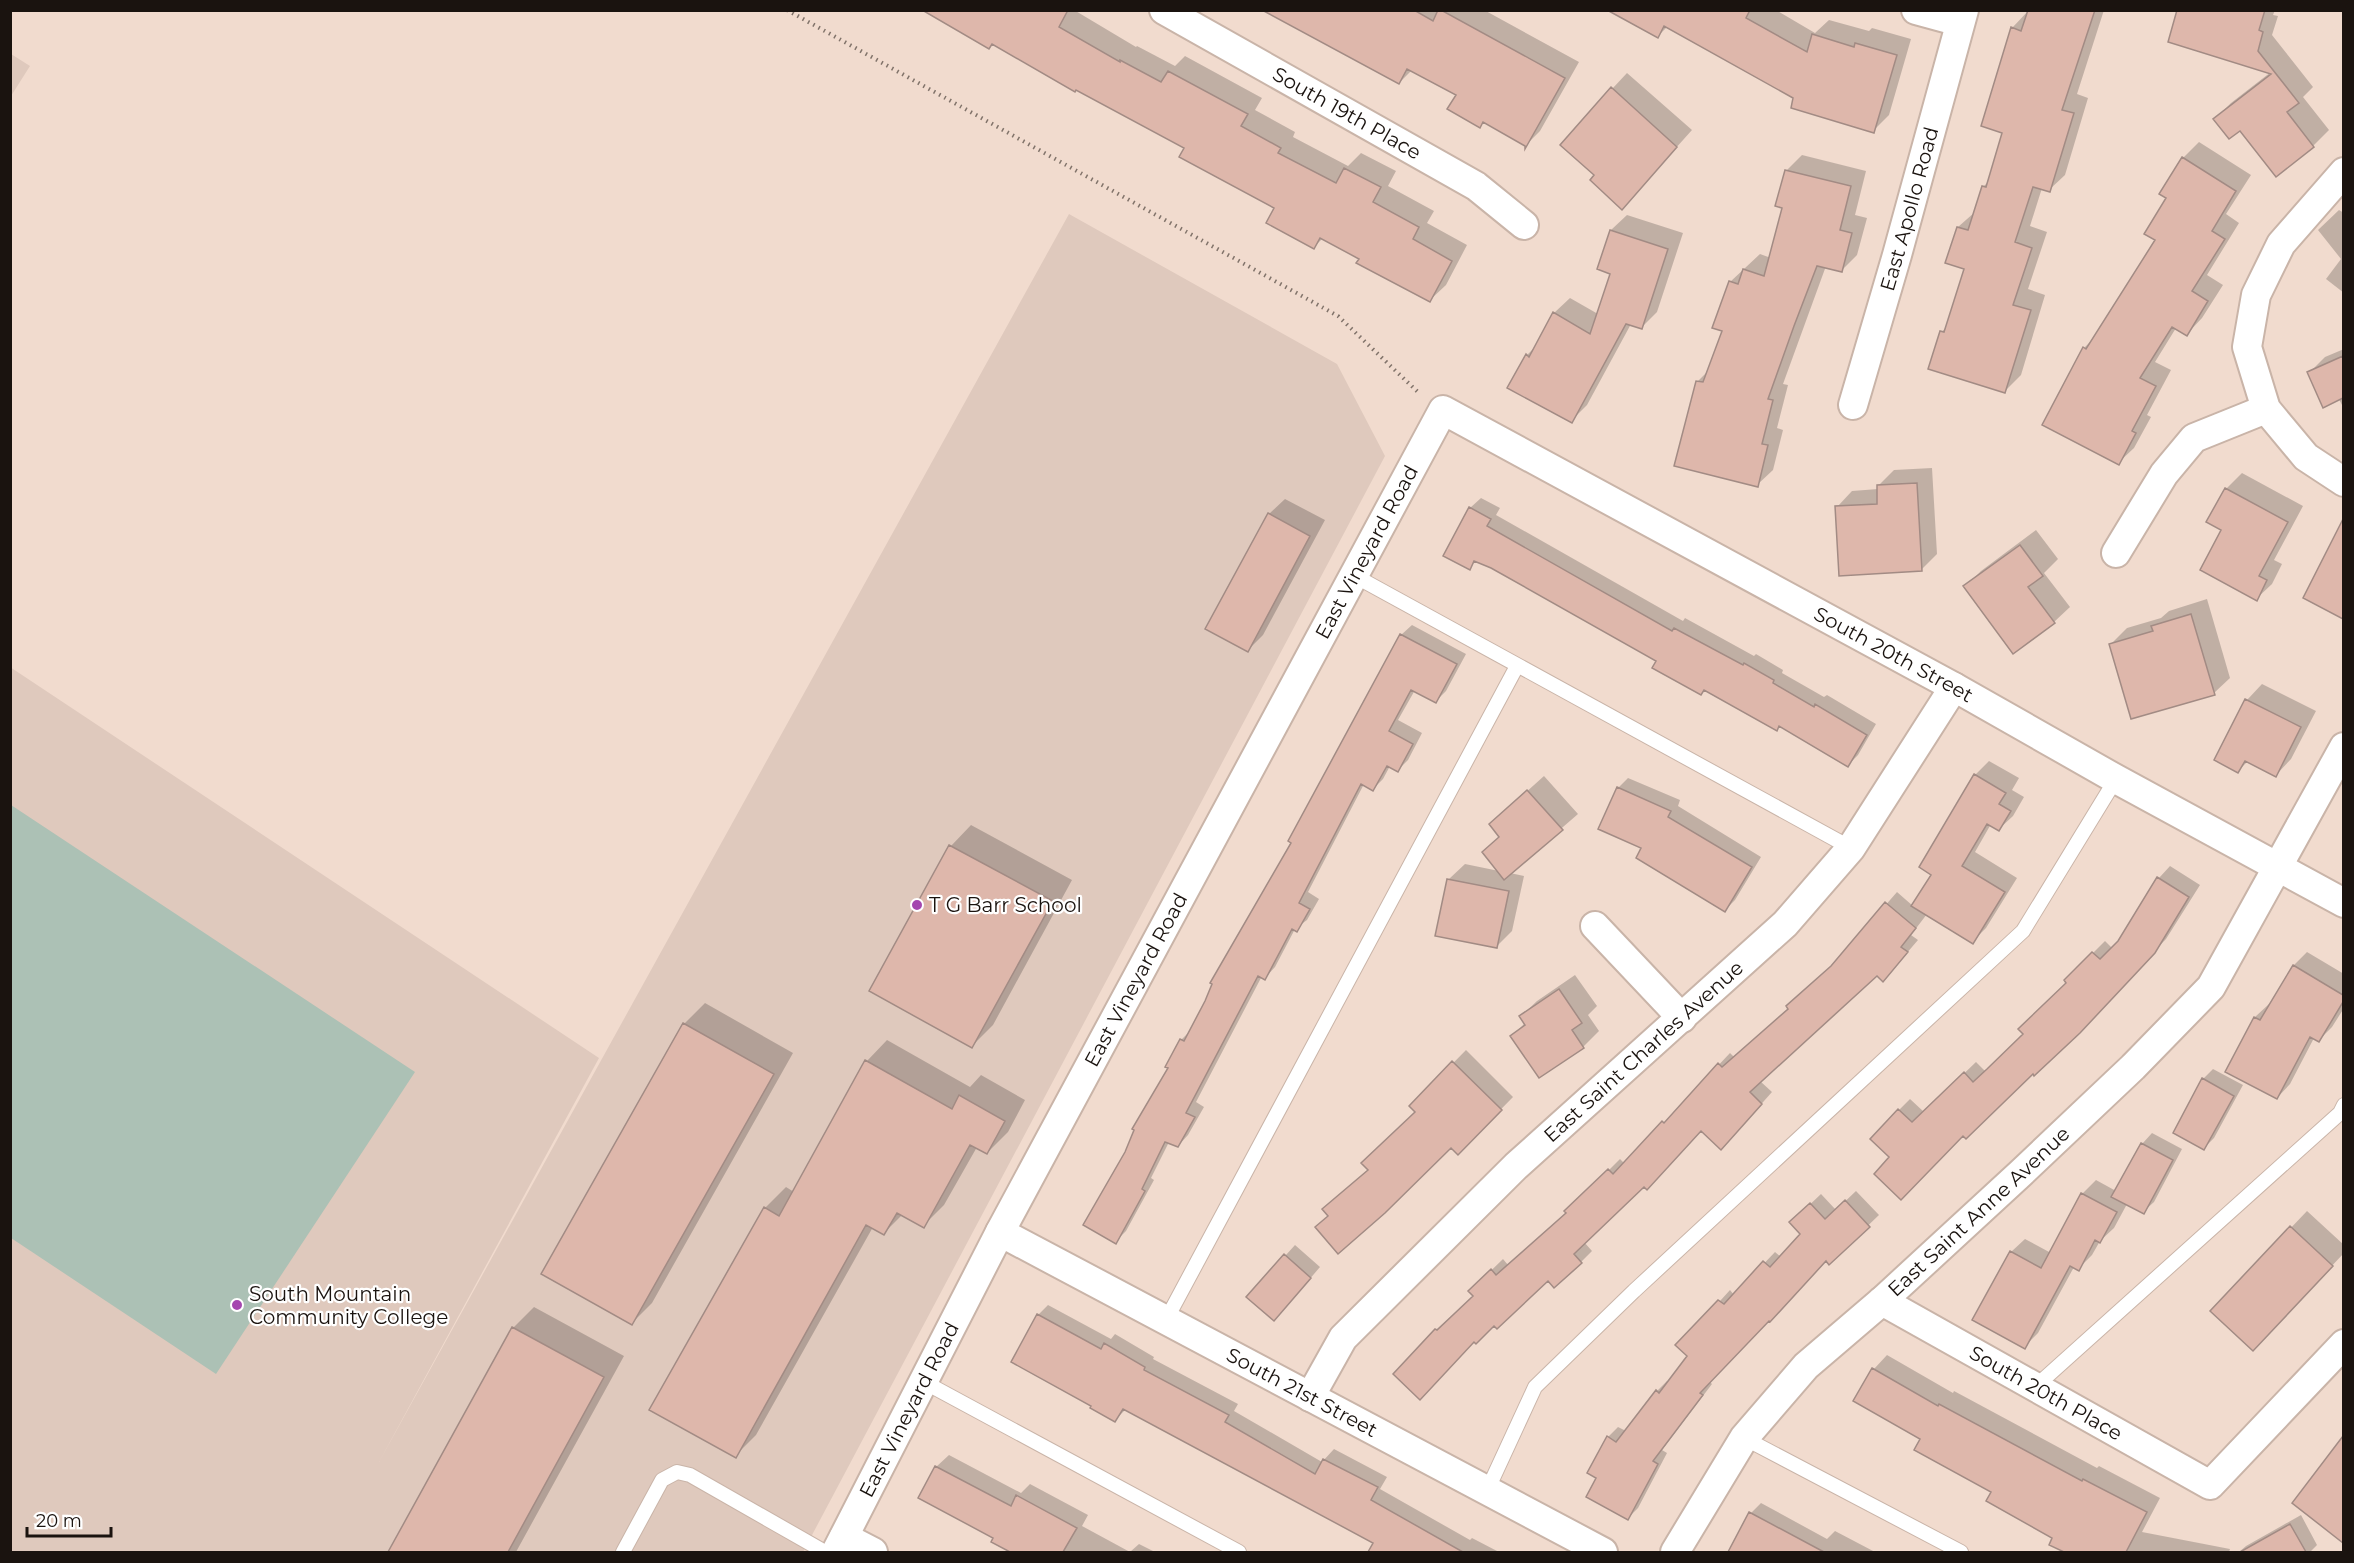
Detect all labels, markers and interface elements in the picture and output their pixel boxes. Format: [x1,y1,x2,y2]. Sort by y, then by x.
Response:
street label: South 19th Place [1268,62,1425,165]
street label: East Apollo Road [1875,124,1944,294]
street label: East Vineyard Road [1310,461,1423,643]
street label: South 20th Street [1810,601,1977,707]
street label: East Vineyard Road [1079,889,1192,1071]
place label: T G Barr School [929,893,1082,917]
marker: T G Barr School [910,898,924,912]
street label: East Saint Charles Avenue [1539,955,1748,1147]
street label: East Saint Anne Avenue [1883,1122,2074,1302]
place label: South Mountain Community College [249,1282,448,1329]
marker: South Mountain Community College [230,1298,244,1312]
street label: East Vineyard Road [854,1318,964,1501]
street label: South 20th Place [1965,1341,2127,1445]
street label: South 21st Street [1223,1342,1382,1442]
scale bar [27,1500,111,1538]
text: 20 m [36,1510,82,1532]

